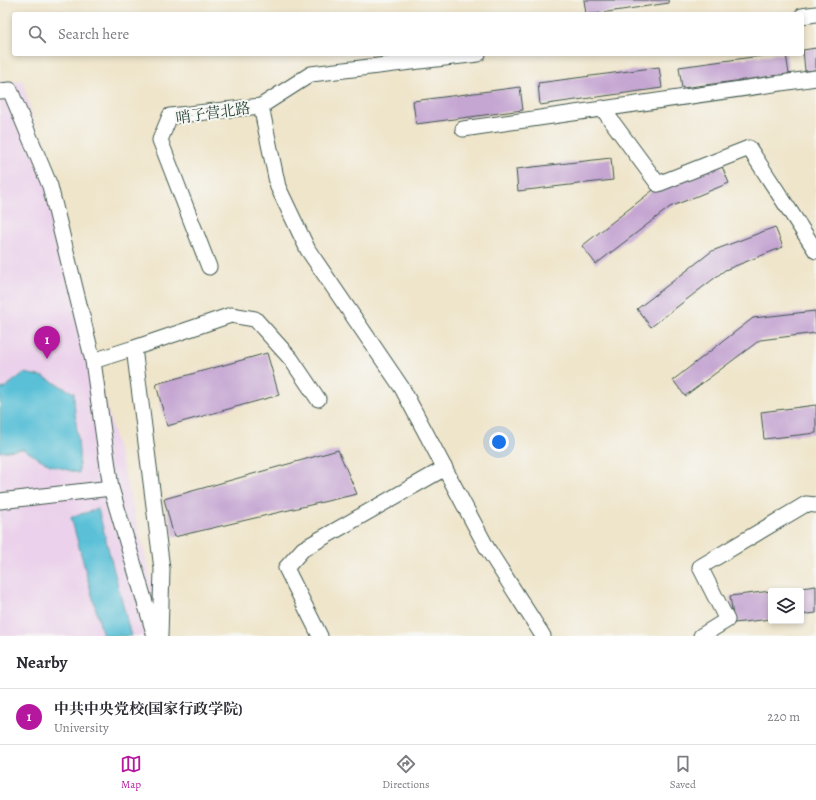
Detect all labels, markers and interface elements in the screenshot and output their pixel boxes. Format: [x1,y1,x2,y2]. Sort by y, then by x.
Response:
search box [12,12,804,56]
icon: search [26,23,48,45]
text: Search here [58,24,129,44]
street label: 哨子营北路 [174,98,252,128]
pin: 1 [34,326,60,359]
your location [489,432,509,452]
map controls [768,588,804,624]
button: layers [768,588,804,624]
text: Nearby [16,651,67,674]
text: 中共中央党校(国家行政学院) [54,699,243,719]
text: 1 [27,708,31,725]
text: 220 m [767,708,800,725]
text: University [54,719,109,736]
tab: Map [120,753,142,792]
tab: Directions [382,753,430,792]
tab: Saved [670,753,696,792]

